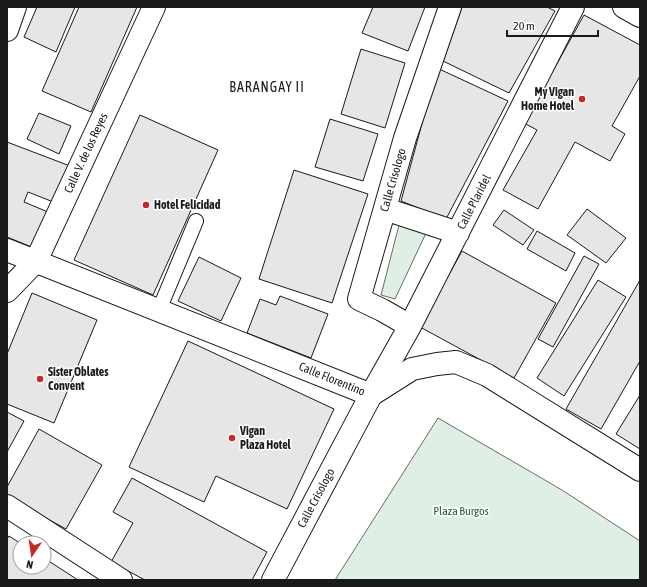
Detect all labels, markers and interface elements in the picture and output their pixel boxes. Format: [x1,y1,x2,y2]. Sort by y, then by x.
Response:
scale bar [507,12,598,38]
text: 20 m [513,19,535,33]
district label: BARANGAY II [229,79,305,95]
place label: My Vigan Home Hotel [521,85,575,113]
marker: My Vigan Home Hotel [577,94,587,104]
street label: Calle V. de los Reyes [61,111,111,195]
street label: Calle Crisologo [377,146,409,213]
street label: Calle Plaridel [454,172,494,232]
place label: Hotel Felicidad [154,198,221,212]
marker: Hotel Felicidad [141,200,151,210]
street label: Calle Florentino [297,359,368,399]
place label: Sister Oblates Convent [48,365,109,393]
marker: Sister Oblates Convent [35,374,45,384]
place label: Vigan Plaza Hotel [239,424,292,452]
marker: Vigan Plaza Hotel [227,433,237,443]
street label: Calle Crisologo [295,466,338,530]
park label: Plaza Burgos [433,504,489,518]
north arrow [12,535,52,575]
text: N [25,558,34,571]

